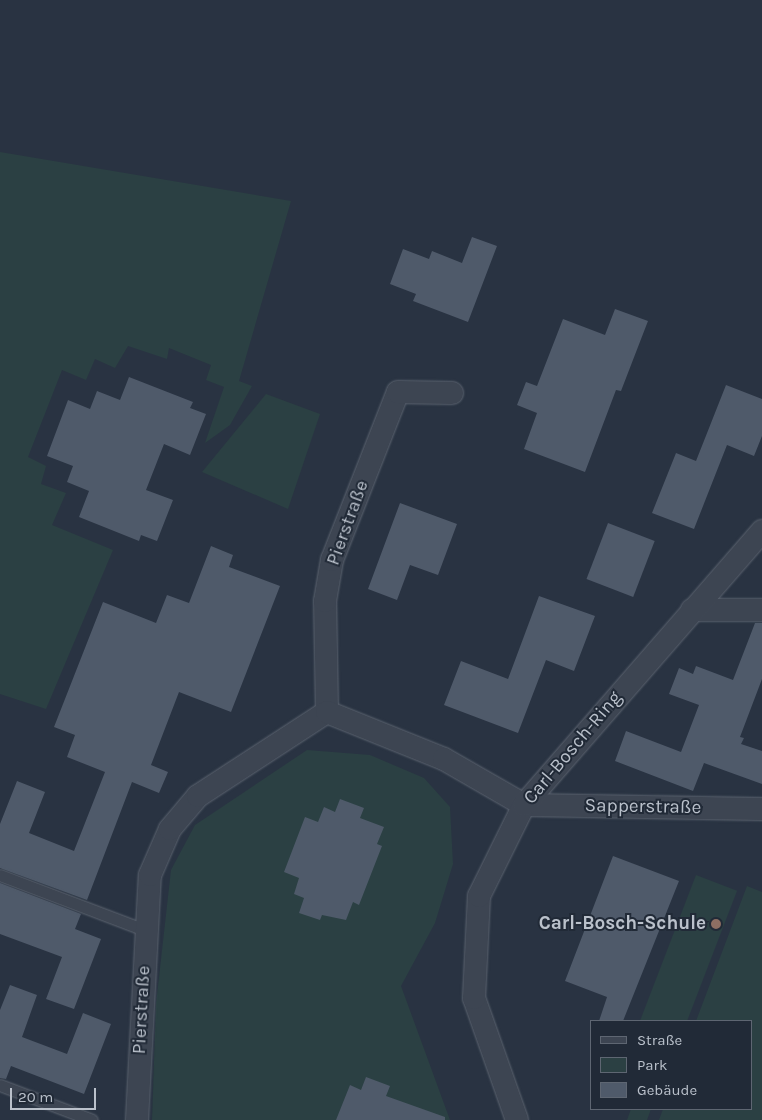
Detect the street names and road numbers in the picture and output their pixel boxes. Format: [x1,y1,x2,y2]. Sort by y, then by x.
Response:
street label: Pierstraße [322,477,374,569]
street label: Carl-Bosch-Ring [519,687,627,809]
street label: Sapperstraße [584,795,702,819]
street label: Pierstraße [128,965,156,1055]

